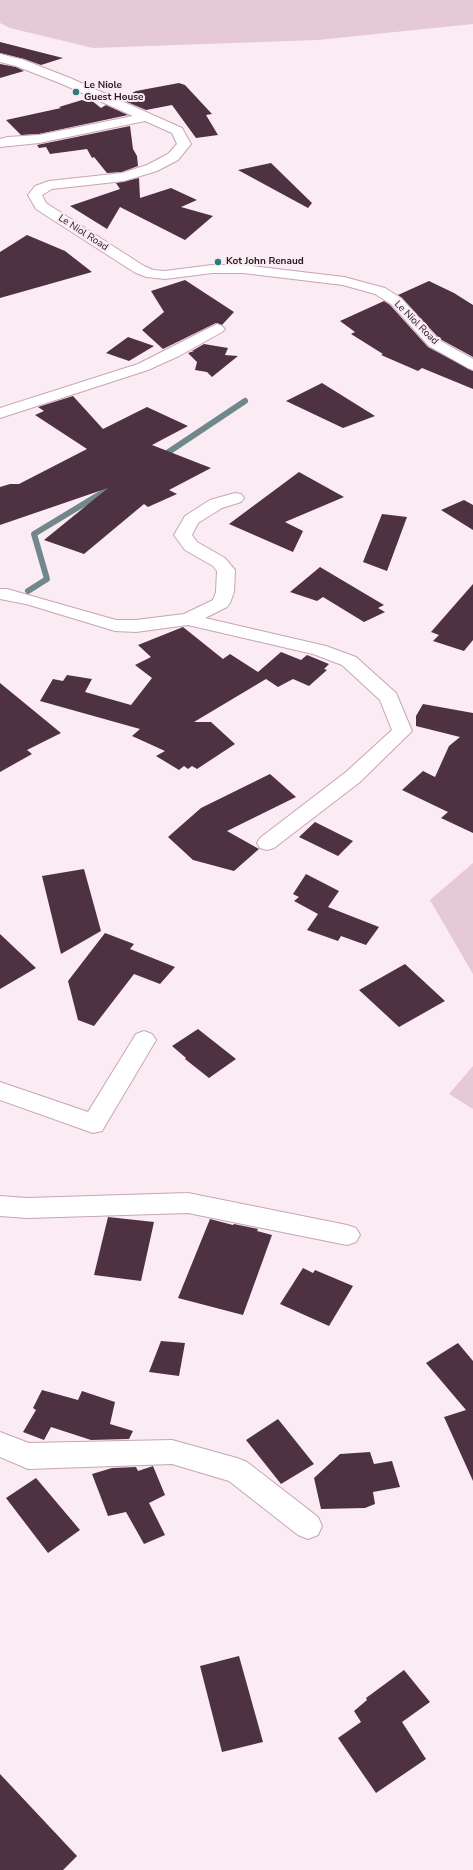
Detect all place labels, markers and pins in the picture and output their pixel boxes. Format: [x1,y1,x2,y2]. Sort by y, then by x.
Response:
place label: Le Niole Guest House [84,80,144,104]
marker: Le Niole Guest House [71,87,81,97]
place label: Kot John Renaud [226,256,304,268]
marker: Kot John Renaud [213,257,223,267]

